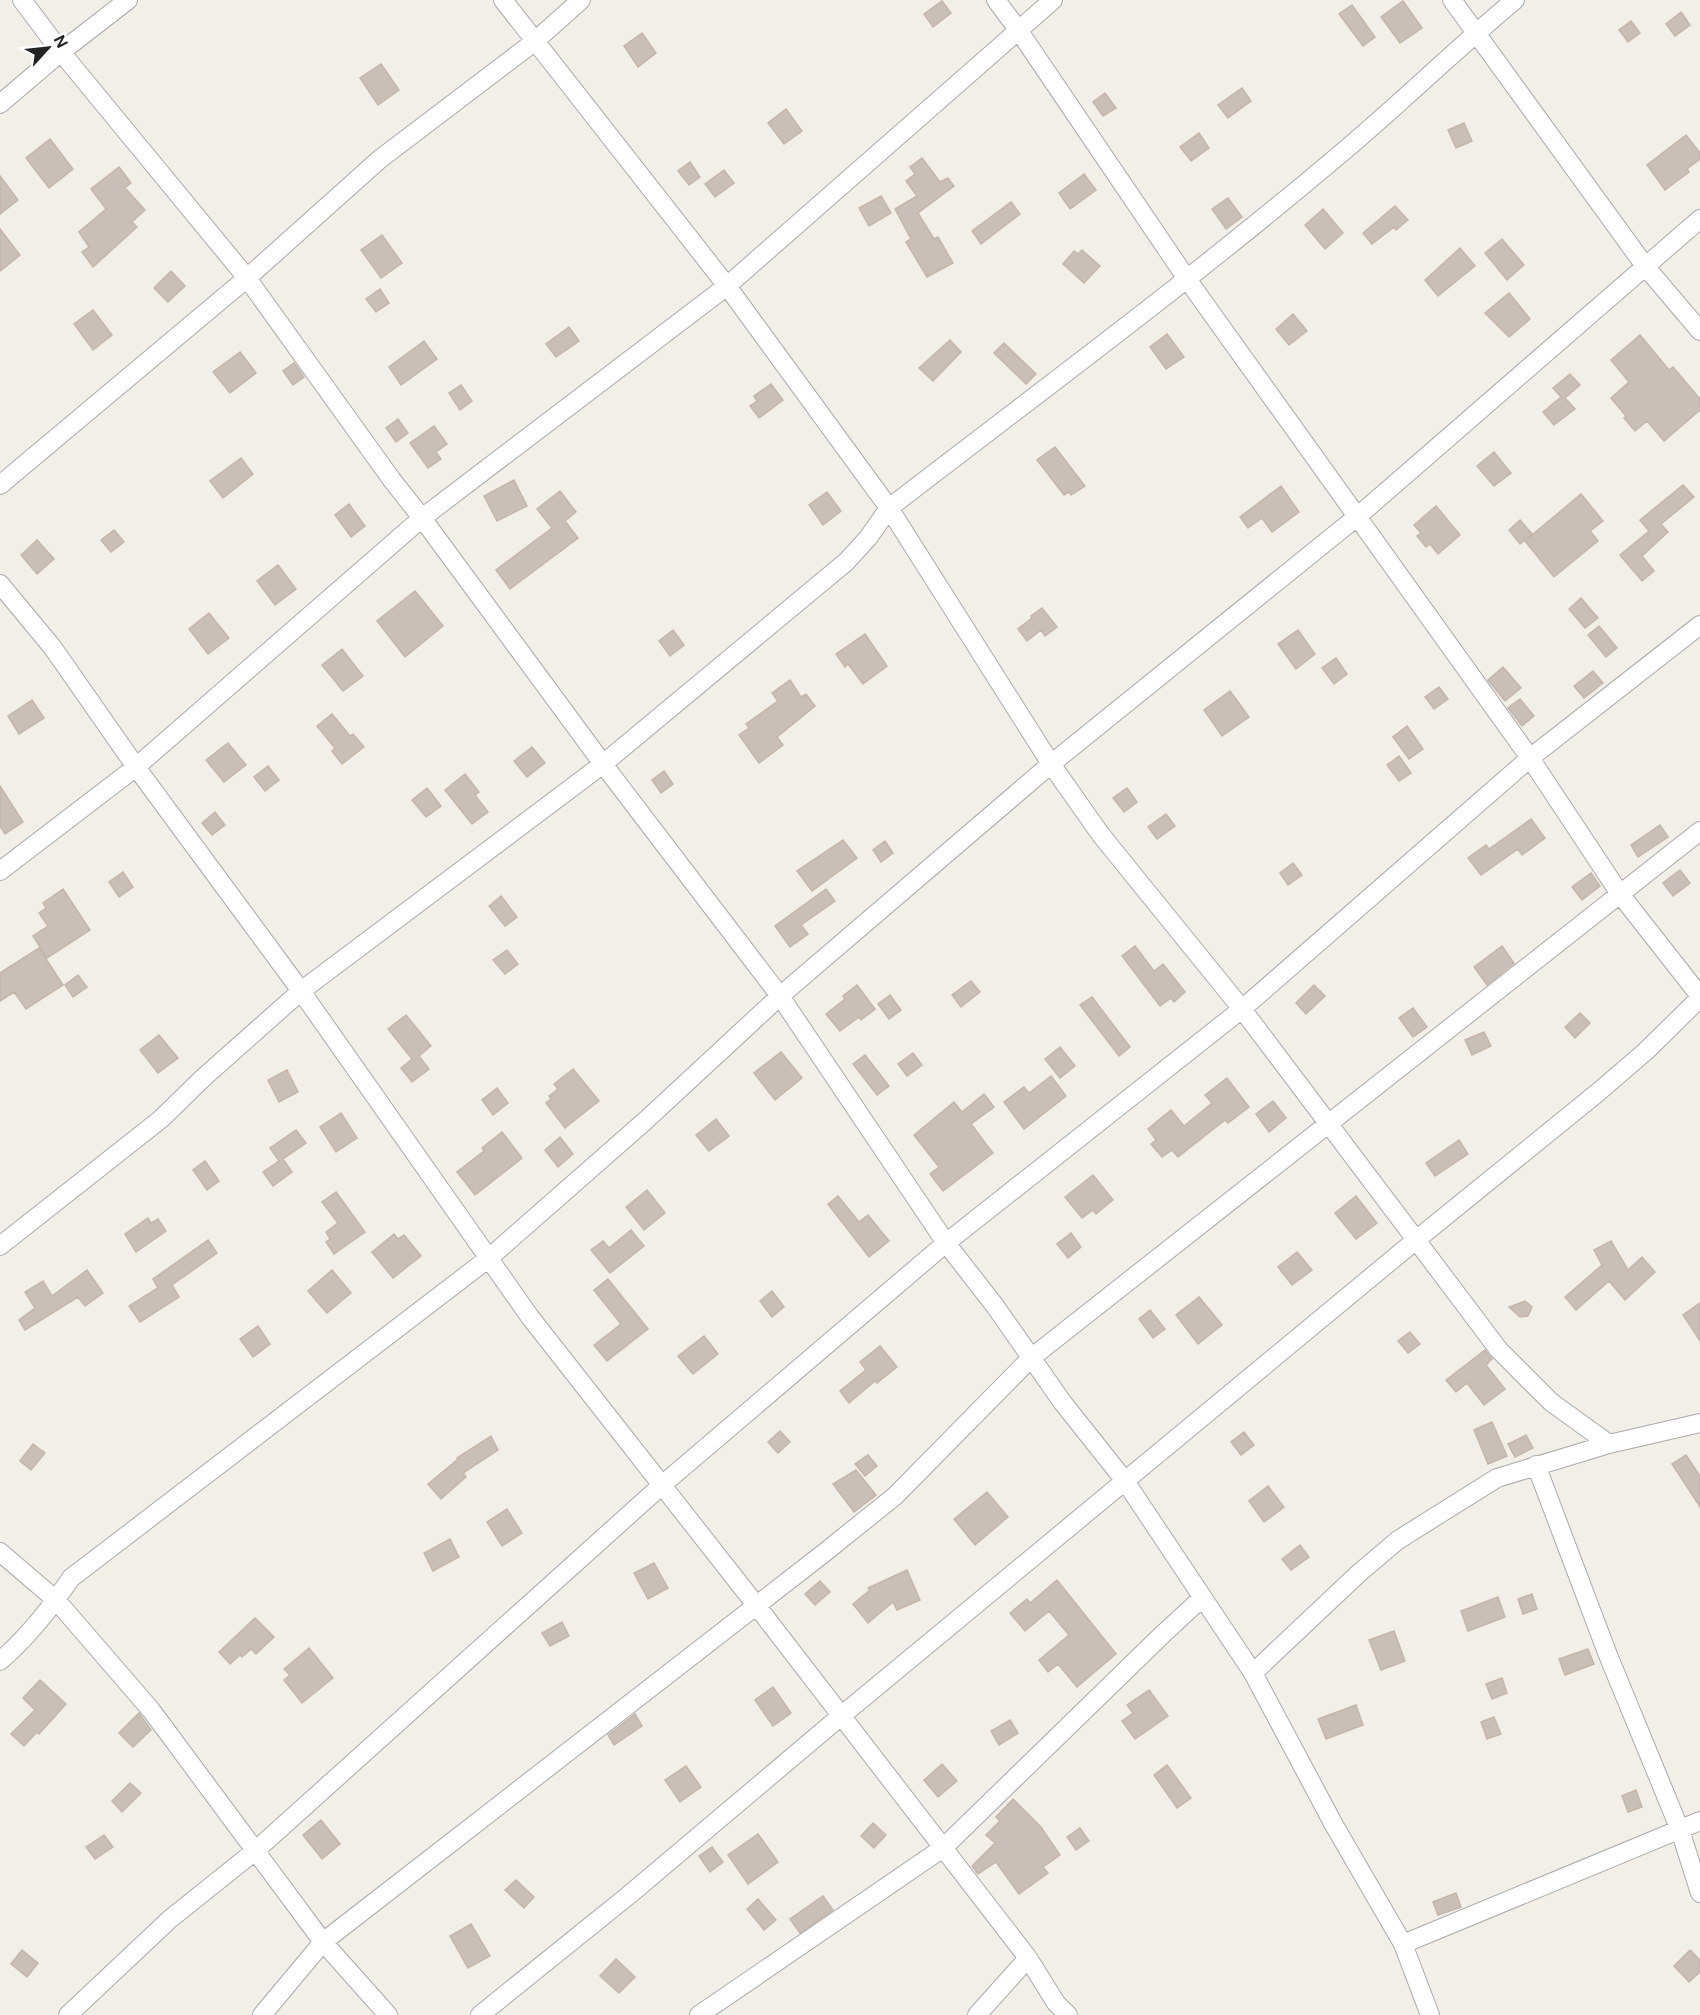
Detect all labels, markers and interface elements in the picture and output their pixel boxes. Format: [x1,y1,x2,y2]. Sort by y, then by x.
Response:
north arrow [18,18,78,78]
text: N [49,31,73,51]

